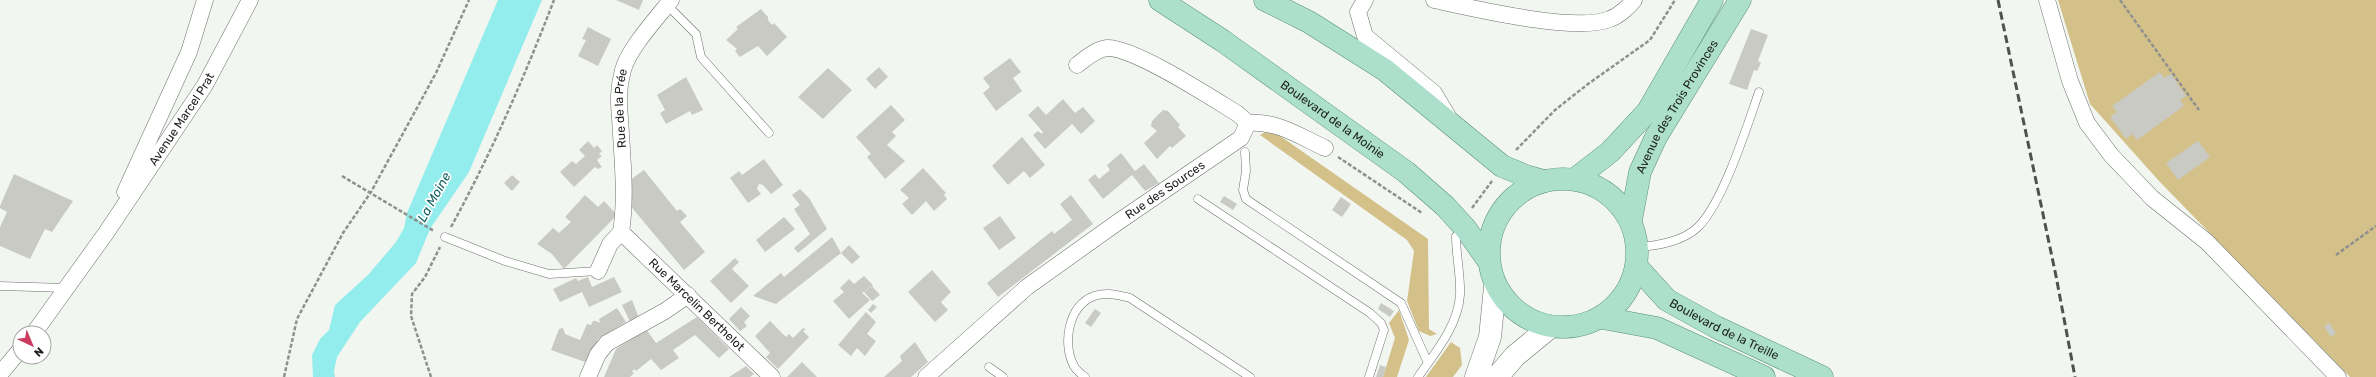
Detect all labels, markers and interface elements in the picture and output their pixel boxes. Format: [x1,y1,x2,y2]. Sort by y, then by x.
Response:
street label: Avenue des Trois Provinces [1633,37,1721,176]
street label: Rue de la Prée [612,67,630,148]
street label: Avenue Marcel Prat [146,70,217,168]
street label: Boulevard de la Moinie [1278,77,1388,162]
street label: Rue des Sources [1123,158,1207,222]
water label: La Moine [414,170,454,224]
street label: Rue Marcelin Berthelot [646,256,748,354]
street label: Boulevard de la Treille [1667,296,1782,363]
north arrow [12,325,52,365]
text: N [31,344,46,359]

